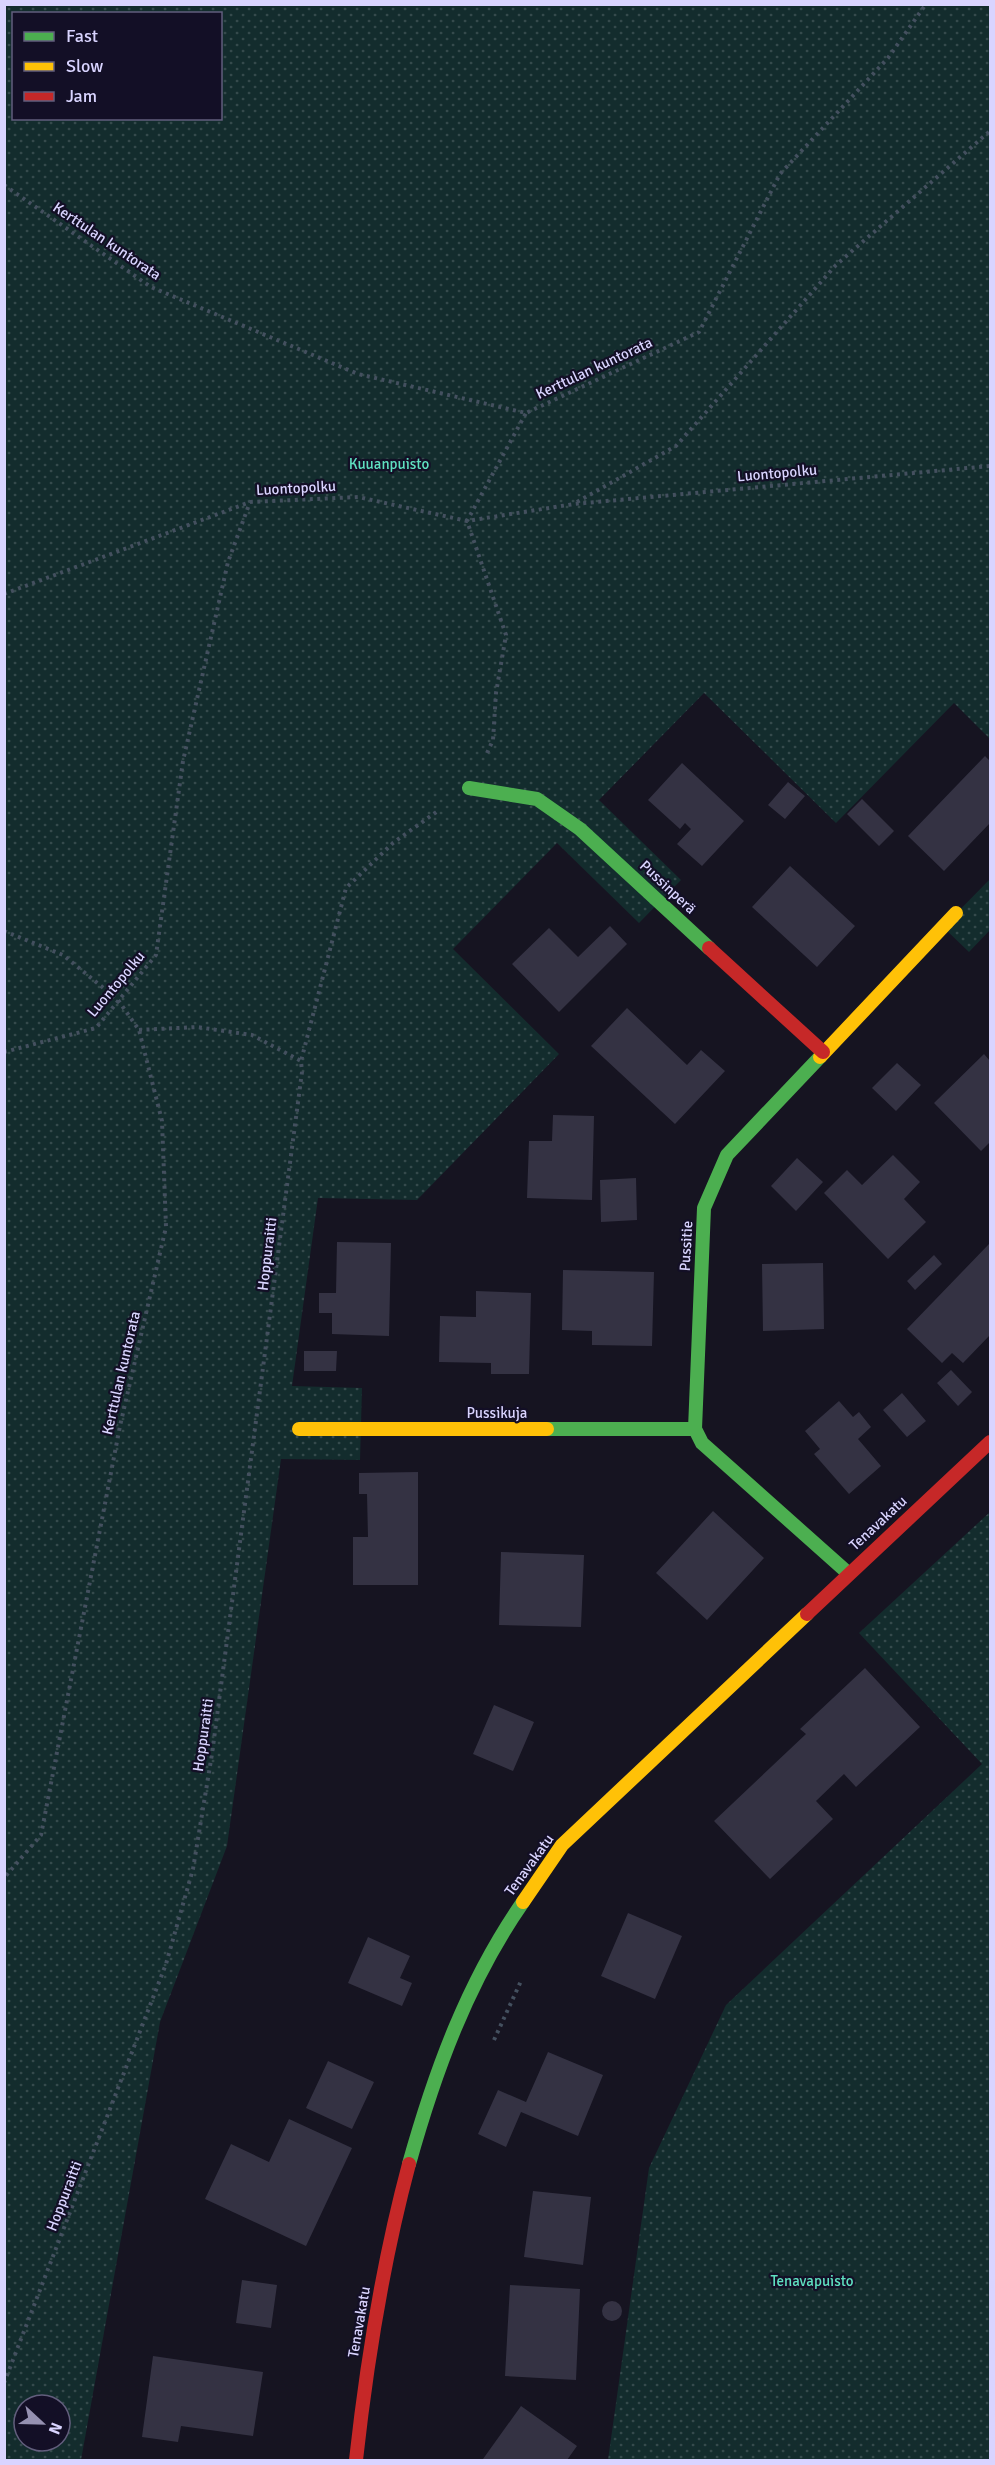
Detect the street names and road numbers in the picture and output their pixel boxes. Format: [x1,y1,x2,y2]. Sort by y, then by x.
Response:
street label: Kerttulan kuntorata [50,198,164,284]
street label: Kerttulan kuntorata [533,333,655,403]
street label: Luontopolku [736,461,818,485]
street label: Luontopolku [256,477,336,499]
street label: Pussinperä [636,856,700,918]
street label: Luontopolku [83,948,149,1020]
street label: Hoppuraitti [254,1216,280,1292]
street label: Pussitie [676,1220,696,1272]
street label: Kerttulan kuntorata [98,1309,144,1437]
street label: Pussikuja [467,1404,527,1422]
street label: Tenavakatu [846,1492,910,1554]
street label: Hoppuraitti [189,1697,217,1773]
street label: Tenavakatu [501,1831,557,1899]
street label: Hoppuraitti [42,2158,86,2234]
street label: Tenavakatu [344,2285,374,2359]

